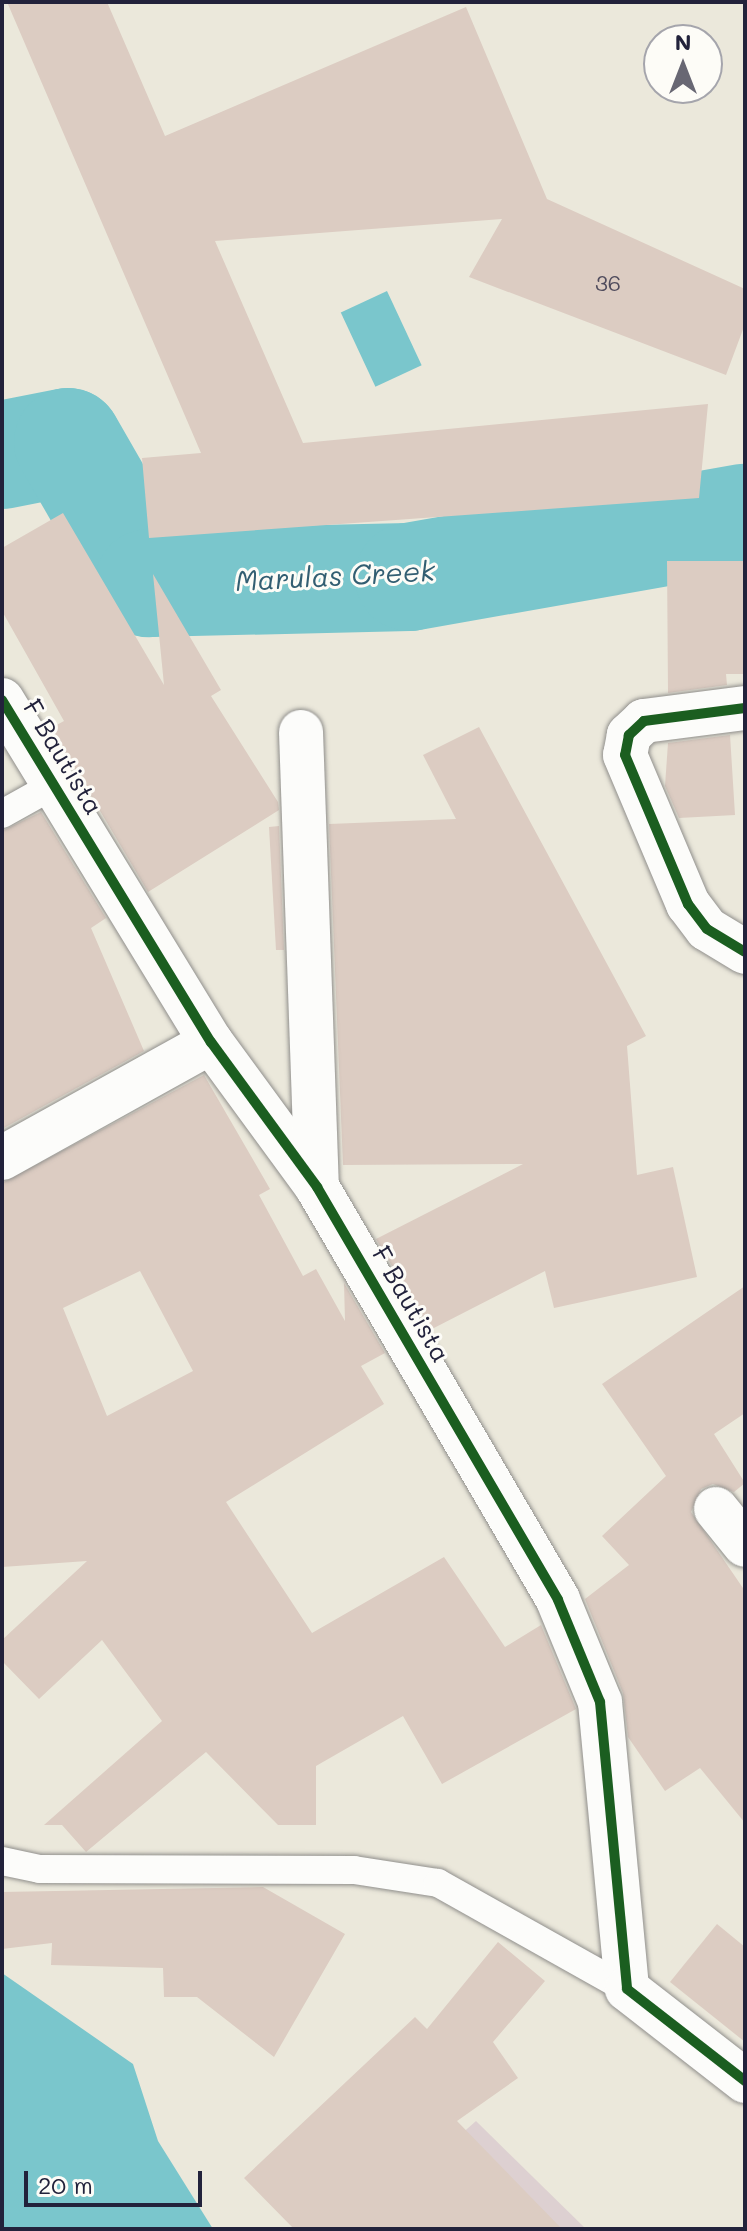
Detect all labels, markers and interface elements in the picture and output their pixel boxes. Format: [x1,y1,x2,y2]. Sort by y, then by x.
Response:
north arrow [643,24,723,104]
text: N [675,27,691,56]
house number: 36 [595,270,621,296]
water label: Marulas Creek [234,553,436,597]
street label: F Bautista [16,694,110,820]
street label: F Bautista [365,1240,457,1368]
scale bar [28,2155,206,2205]
text: 20 m [38,2169,93,2200]

